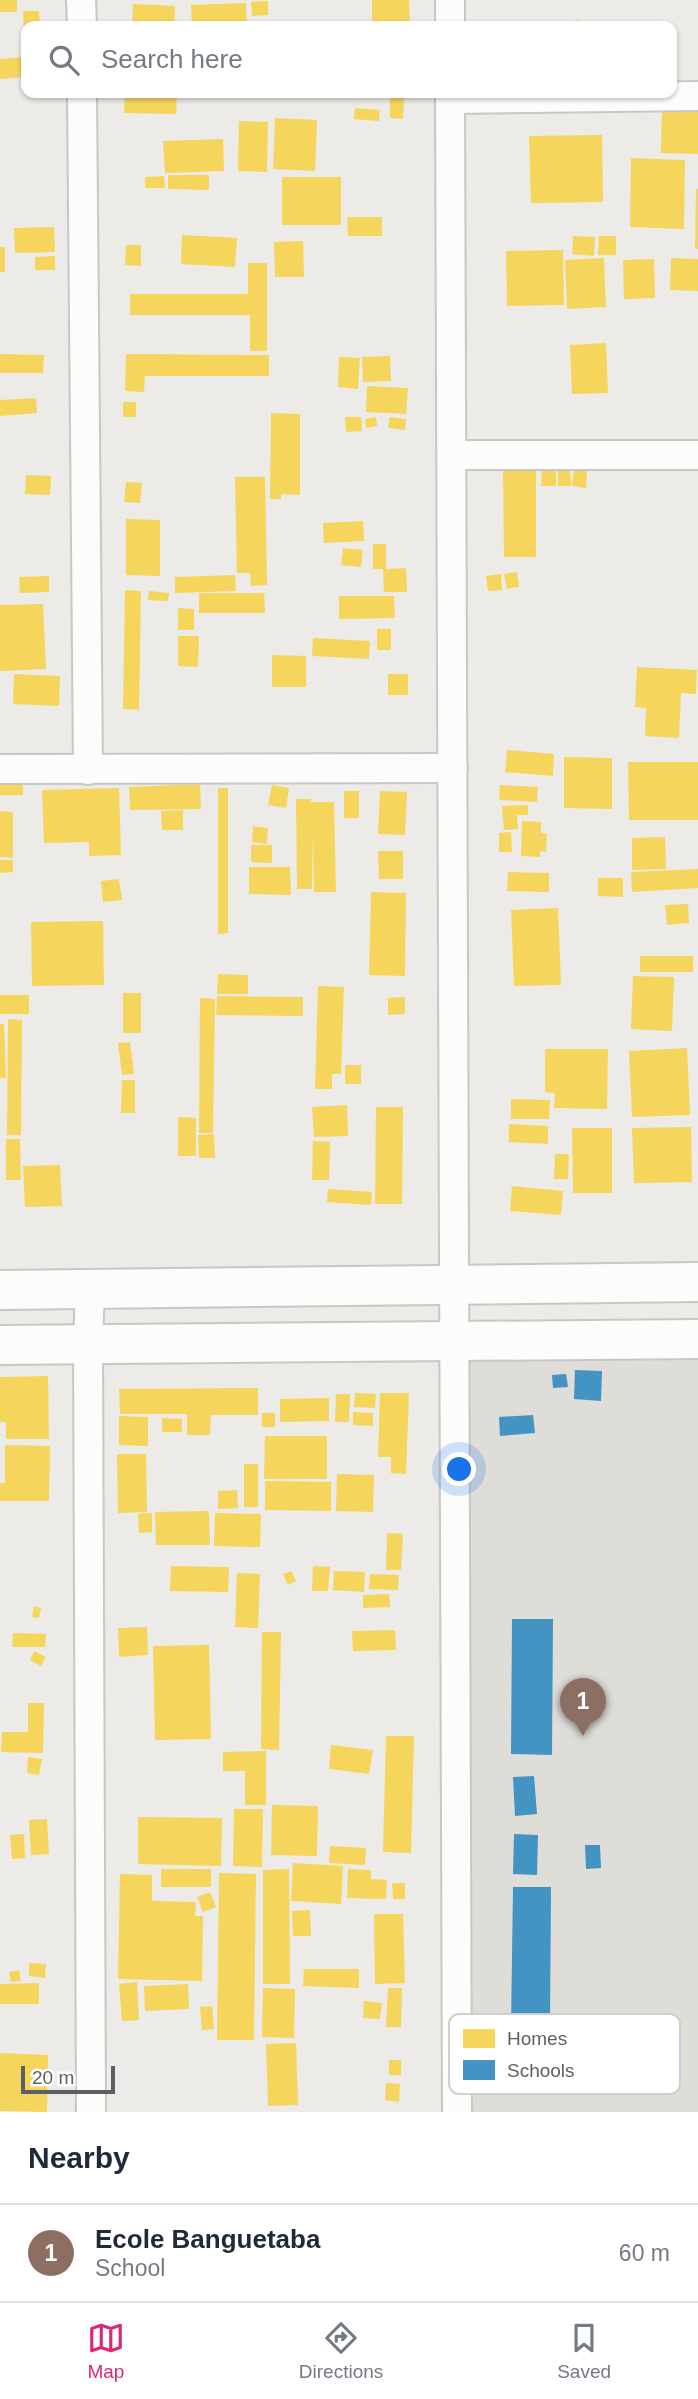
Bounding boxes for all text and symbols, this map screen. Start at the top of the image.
search box [21,21,677,98]
icon: search [45,41,83,79]
text: Search here [101,44,243,74]
your location [442,1452,476,1486]
pin: 1 [560,1678,606,1736]
legend [449,2014,680,2094]
text: Homes [507,2028,567,2049]
text: Schools [507,2060,575,2081]
scale bar [21,2063,116,2095]
text: 20 m [32,2067,74,2088]
text: Nearby [28,2141,130,2174]
text: Ecole Banguetaba [95,2224,320,2254]
text: 1 [45,2240,57,2266]
text: 60 m [619,2240,670,2266]
text: School [95,2255,165,2281]
tab: Map [87,2319,125,2383]
tab: Directions [299,2319,383,2383]
tab: Saved [557,2319,611,2383]

